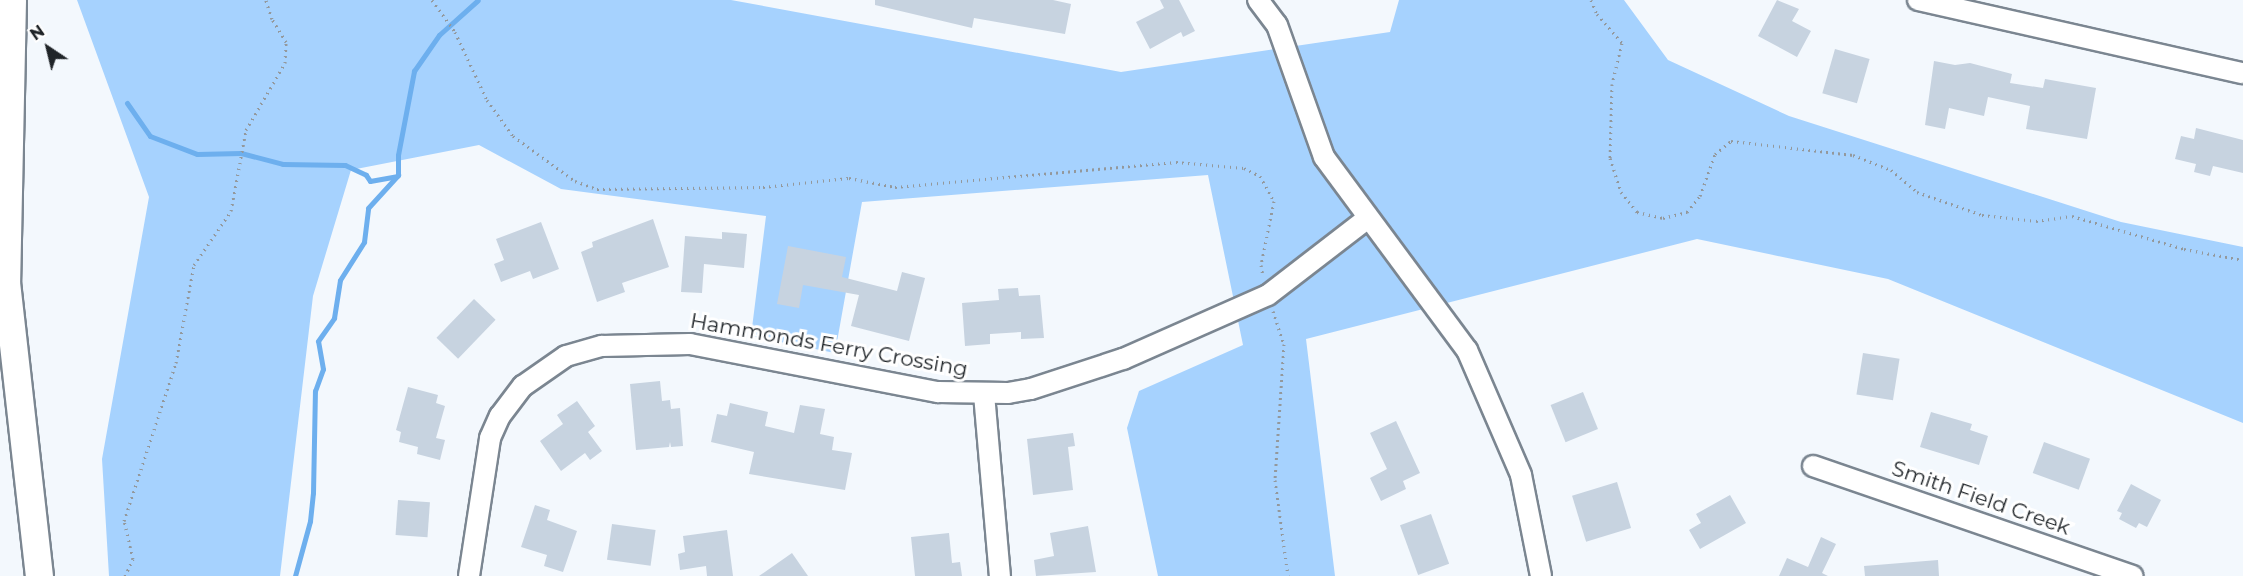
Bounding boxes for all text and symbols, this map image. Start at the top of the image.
north arrow [18,18,78,78]
text: N [27,21,48,44]
street label: Hammonds Ferry Crossing [688,308,970,382]
street label: Smith Field Creek [1889,456,2073,540]

